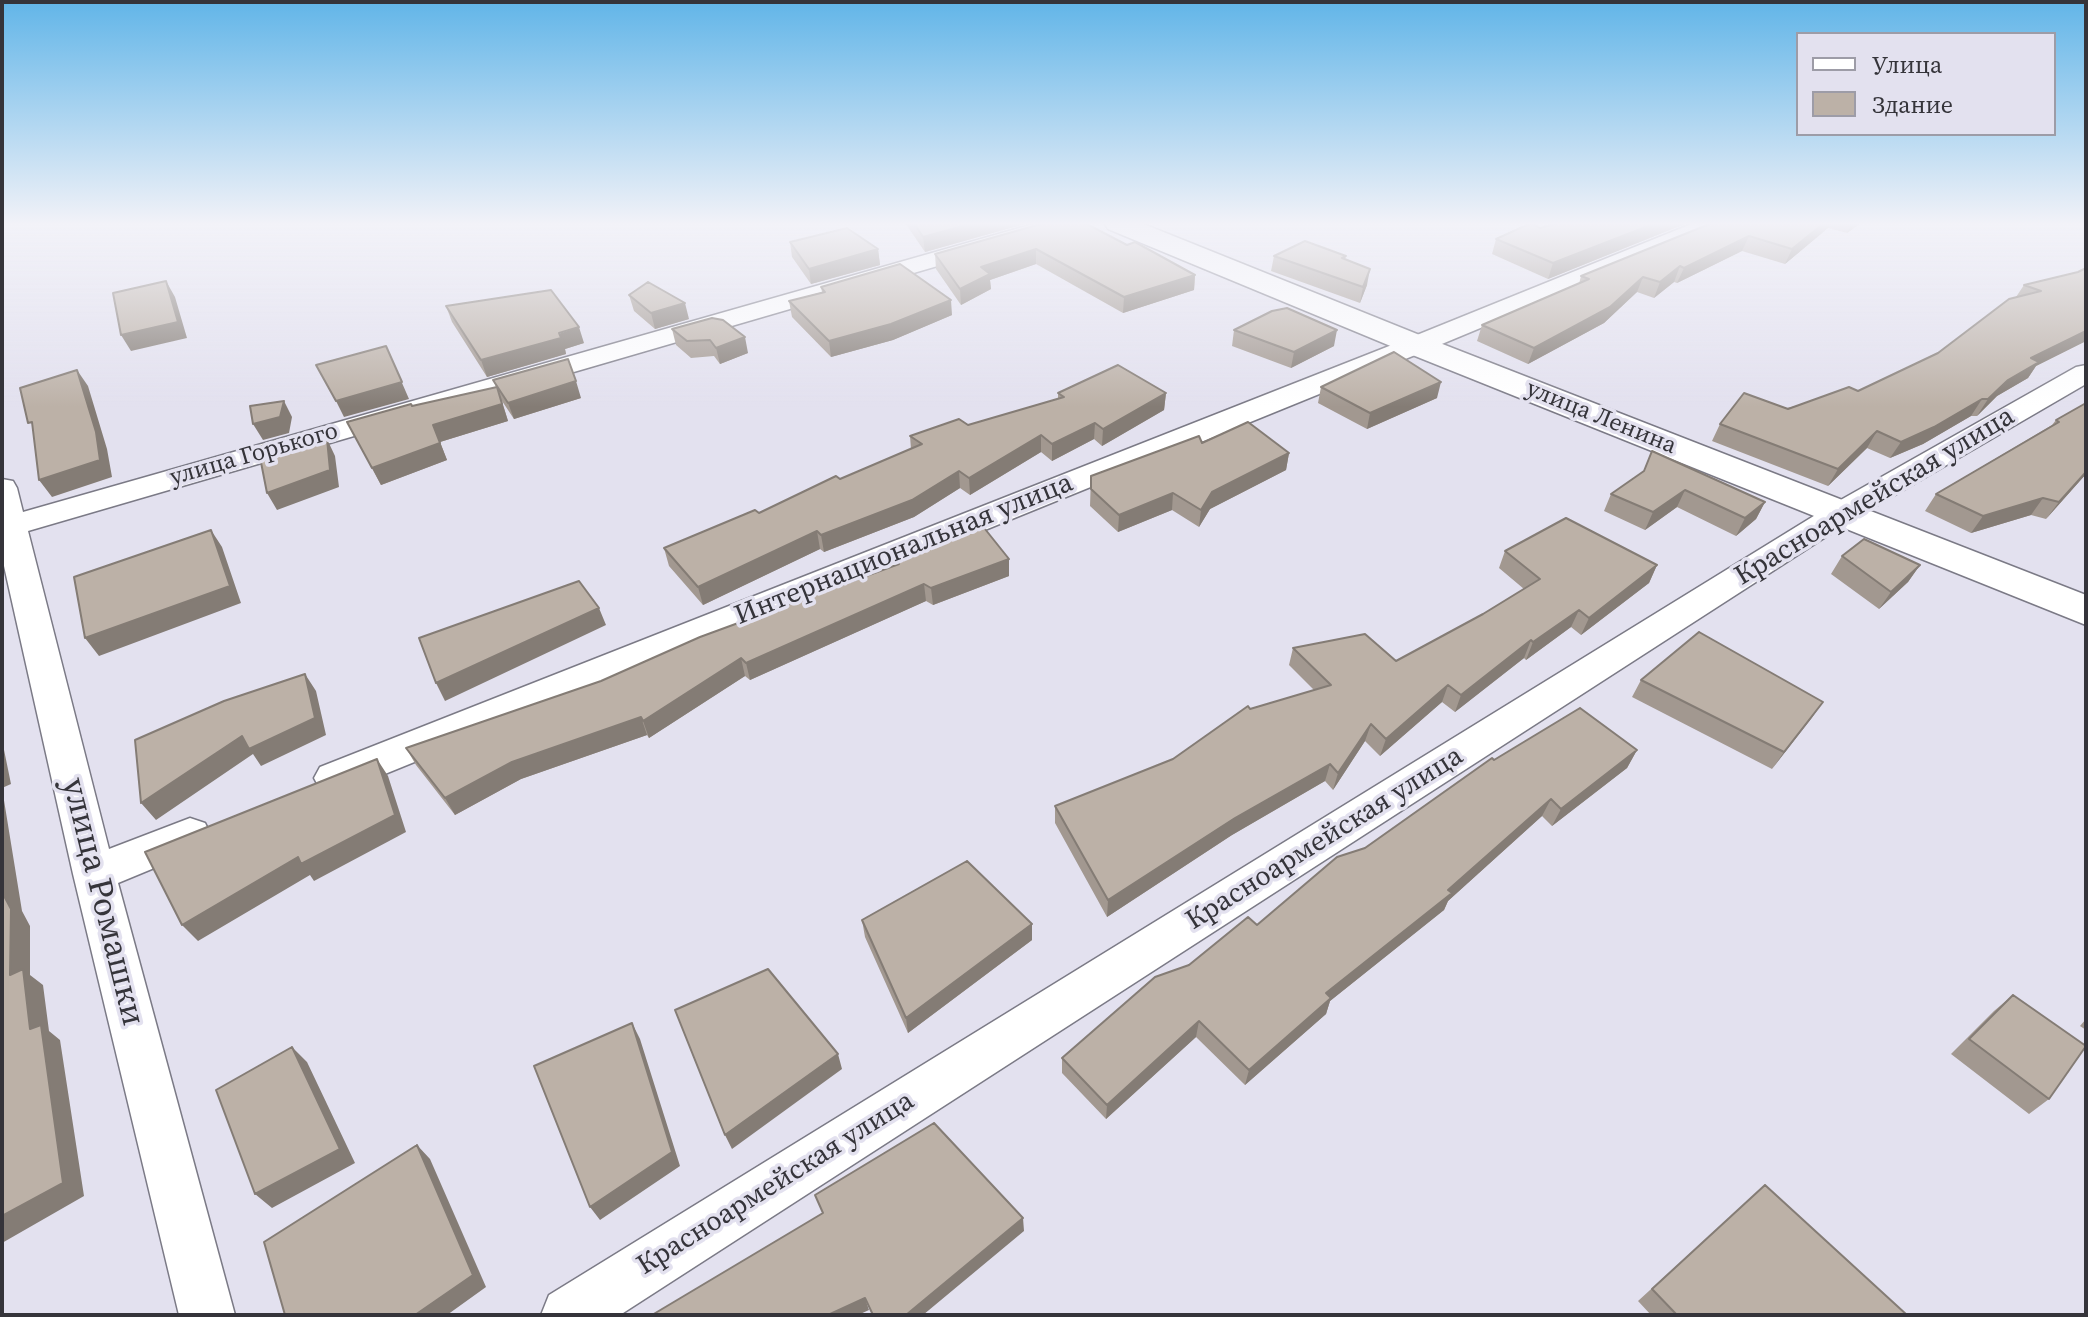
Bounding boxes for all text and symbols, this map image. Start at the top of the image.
legend [1796,32,2056,136]
text: Улица [1872,48,1942,81]
text: Здание [1872,88,1953,121]
street label: улица Ленина [1522,375,1680,461]
street label: Красноармейская улица [1729,400,2021,594]
street label: улица Горького [166,417,342,493]
street label: Интернациональная улица [730,467,1078,633]
street label: Красноармейская улица [1180,740,1470,938]
street label: улица Ромашки [52,774,152,1030]
street label: Красноармейская улица [631,1085,921,1283]

